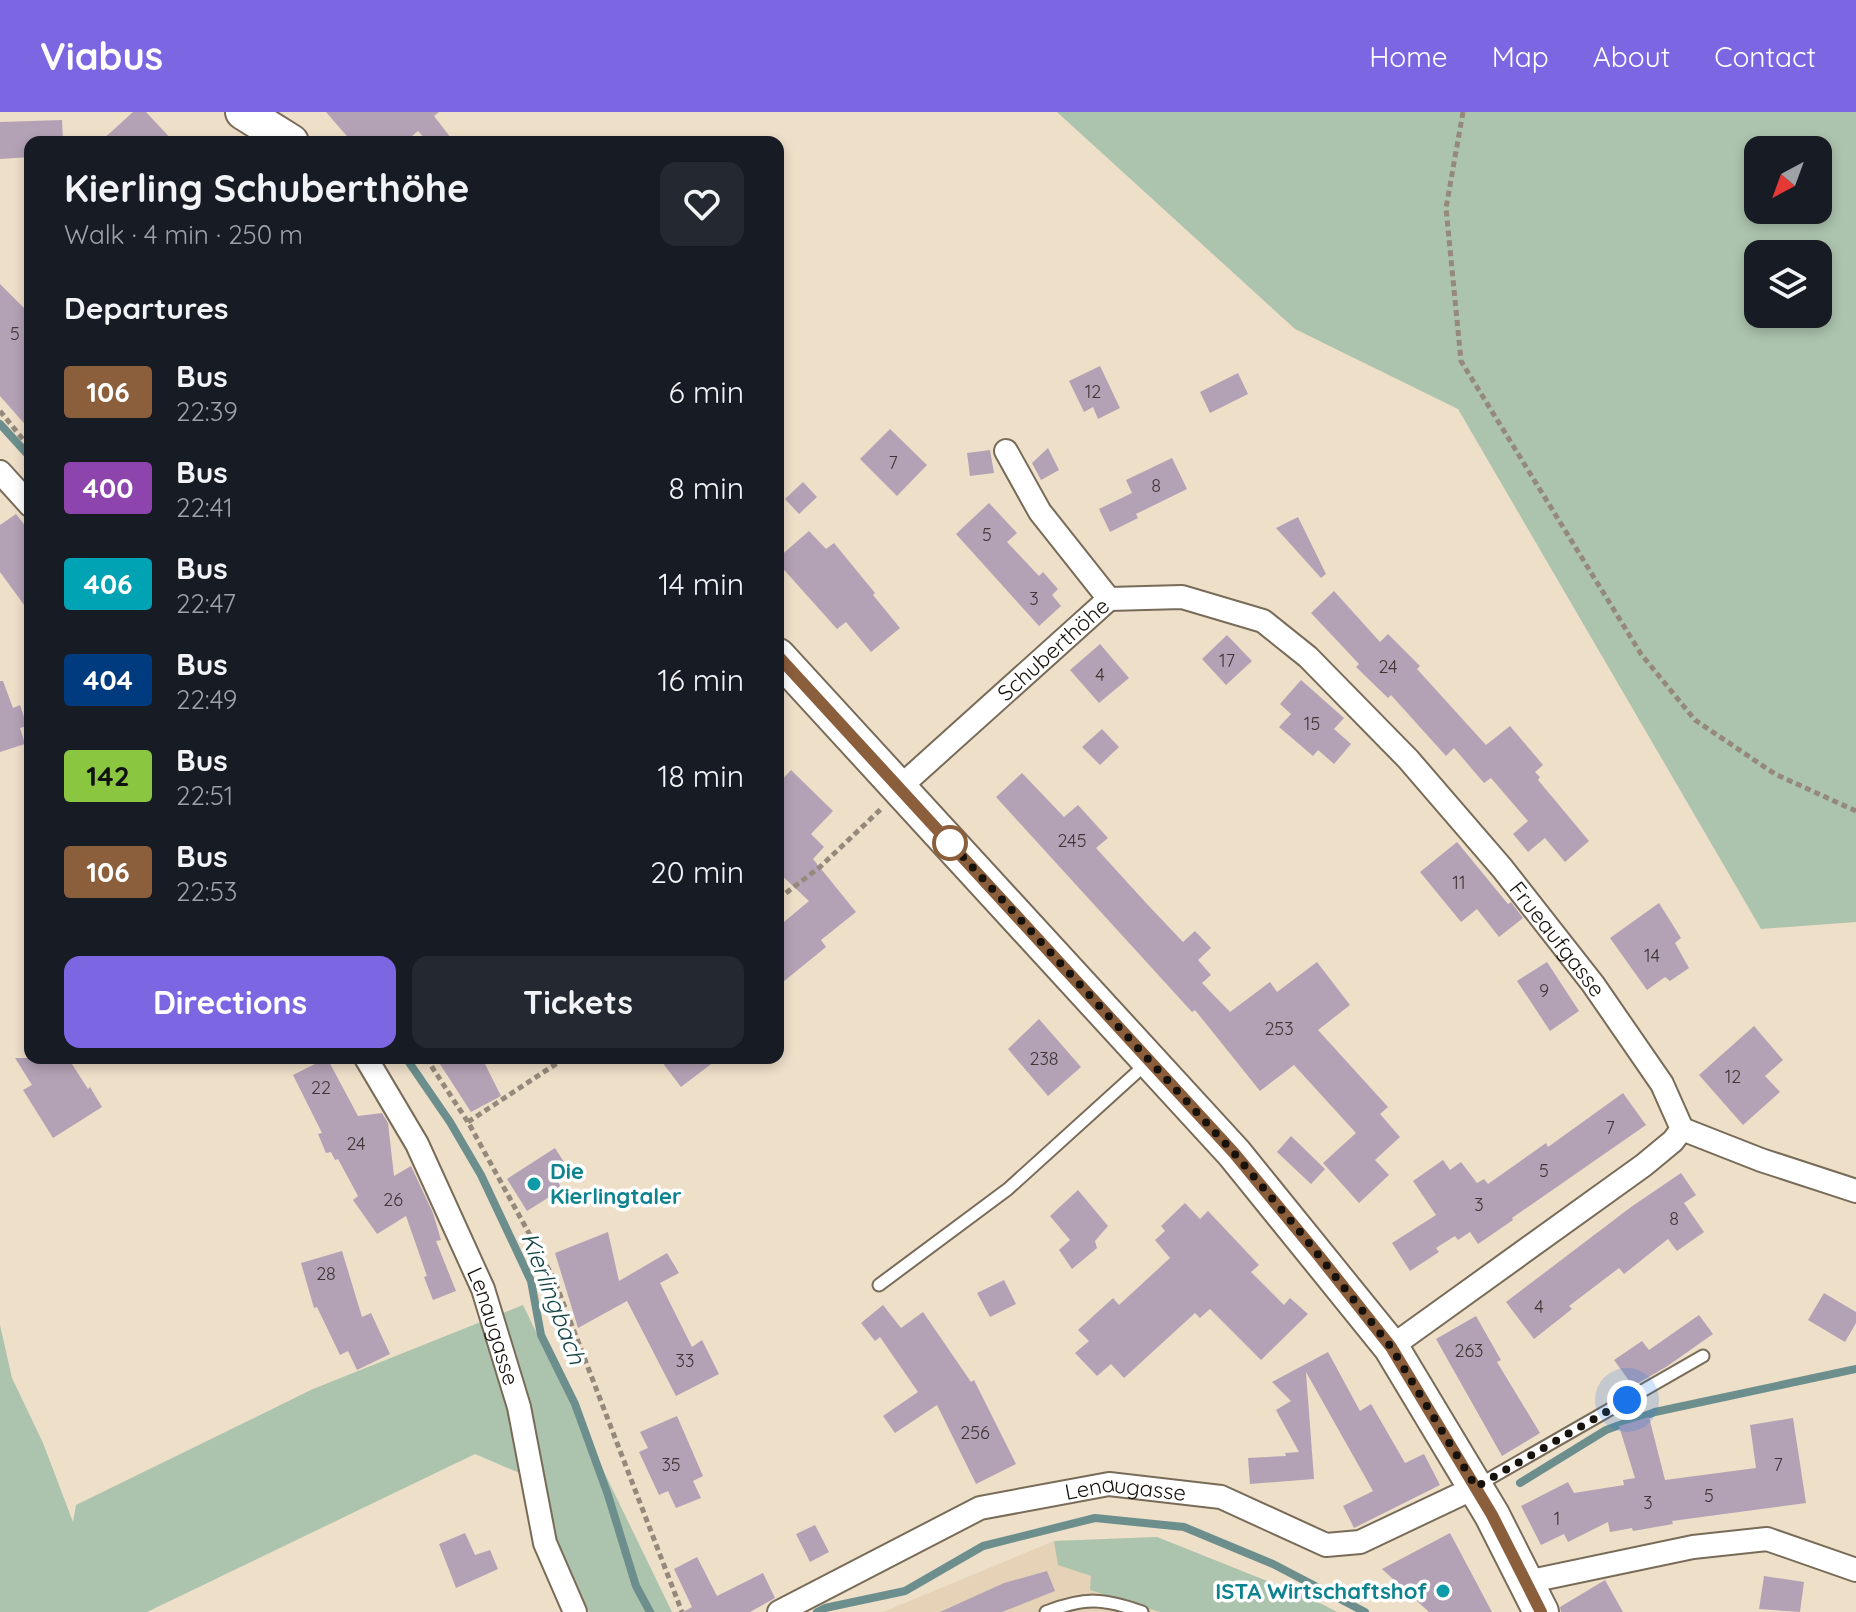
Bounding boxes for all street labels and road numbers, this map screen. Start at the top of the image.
street label: Schuberthöhe [991,592,1115,707]
street label: Frueaufgasse [1504,875,1612,1002]
street label: Lenaugasse [461,1263,526,1389]
street label: Lenaugasse [1062,1469,1188,1507]

